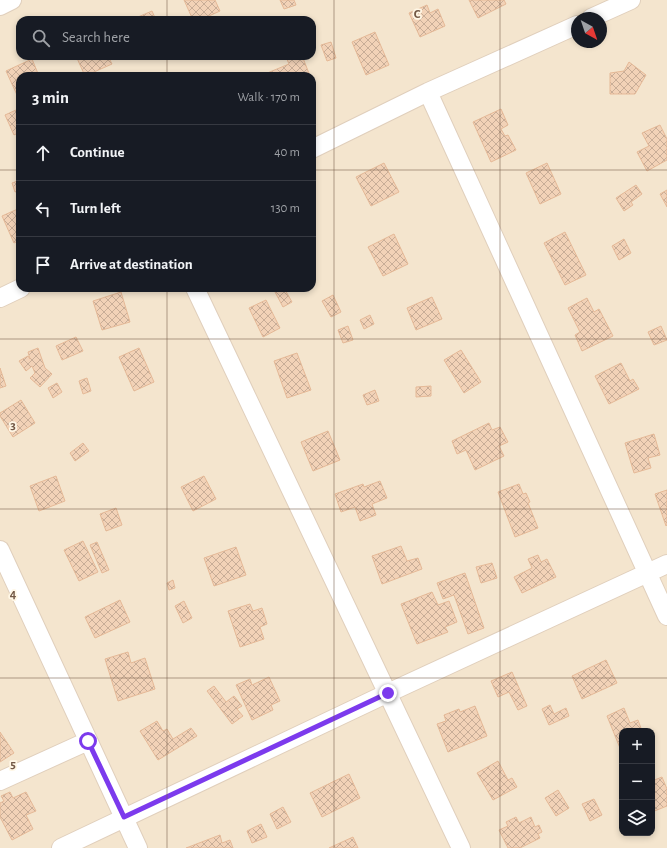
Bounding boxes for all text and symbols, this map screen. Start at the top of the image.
text: C [414,8,421,21]
north arrow [571,12,607,48]
search box [16,16,316,60]
icon: search [30,27,52,49]
text: Search here [62,30,130,45]
text: 3 min [32,89,69,106]
text: Walk · 170 m [237,91,300,104]
icon: ahead [32,142,54,164]
text: Continue [70,145,125,160]
text: 40 m [274,146,300,159]
icon: left [32,198,54,220]
text: Turn left [70,201,121,216]
text: 130 m [271,202,300,215]
icon: arrive [32,254,54,276]
text: Arrive at destination [70,257,193,272]
text: 3 [10,419,16,432]
text: 4 [10,588,17,601]
route end [379,684,397,702]
map controls [619,728,655,836]
button: + [619,728,655,764]
route start [79,732,97,750]
text: 5 [10,758,16,771]
button: − [619,764,655,800]
button: layers [619,800,655,836]

